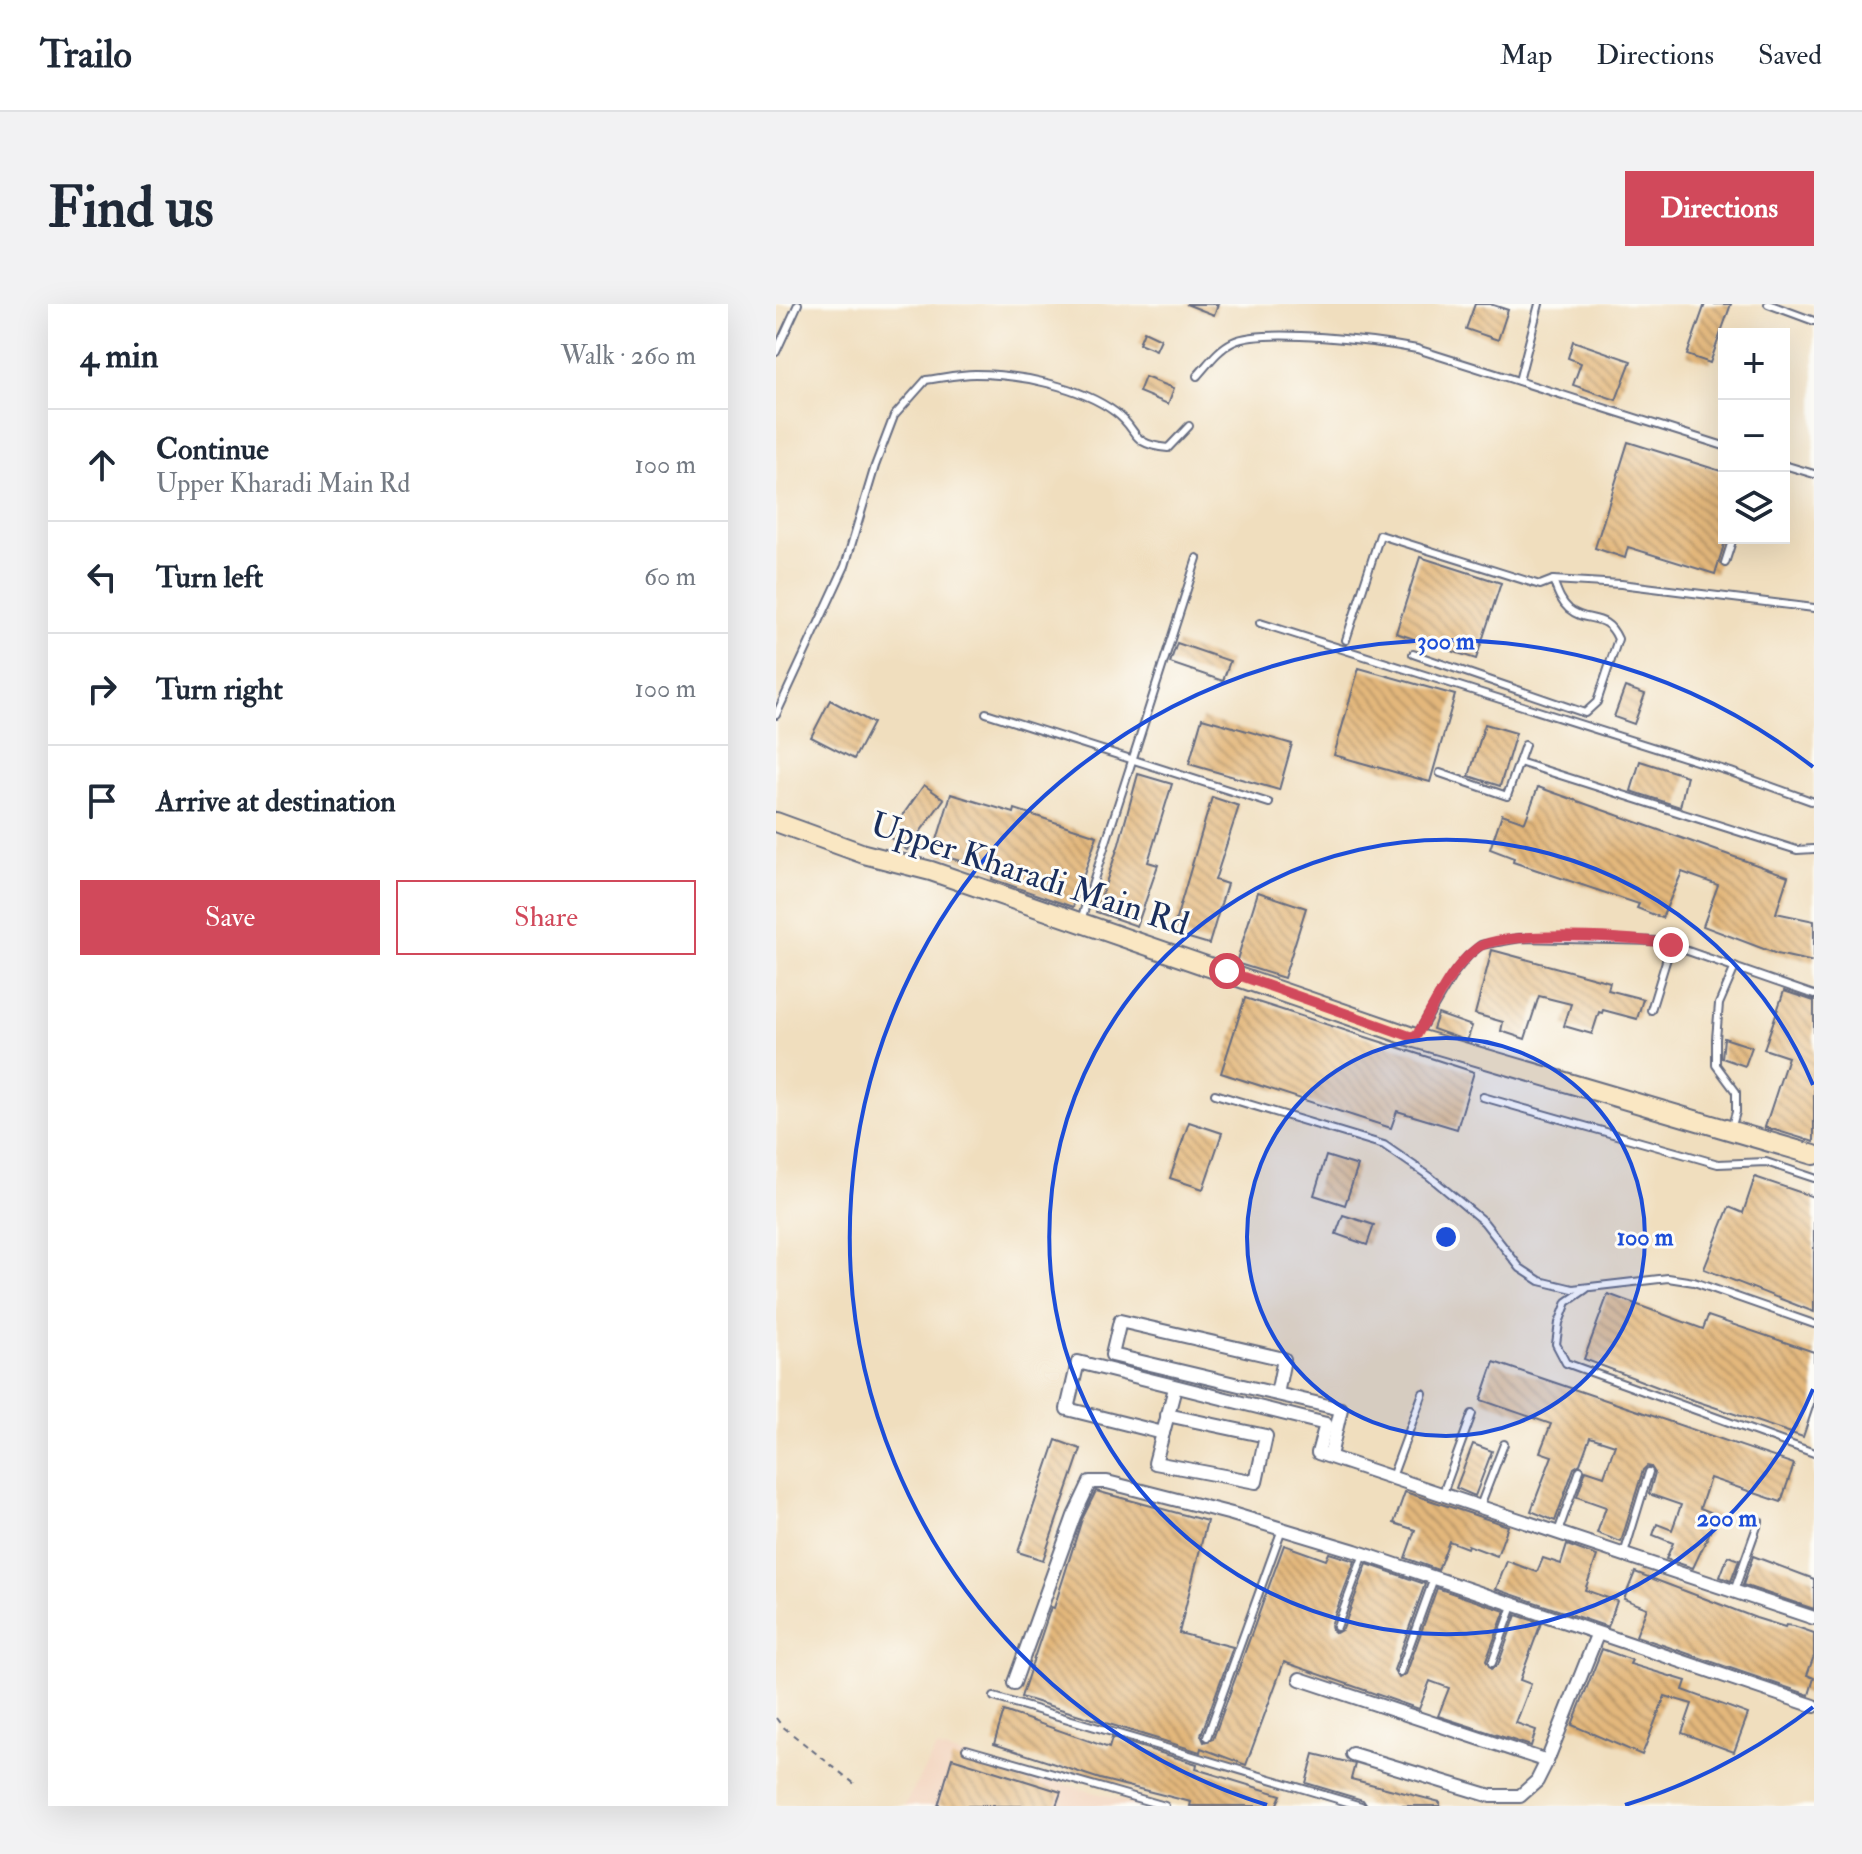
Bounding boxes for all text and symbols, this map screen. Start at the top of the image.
text: Trailo [40,31,132,79]
text: Map [1500,38,1553,73]
text: Directions [1597,38,1714,73]
text: Saved [1758,38,1822,73]
button: Directions [1625,171,1814,246]
text: Find us [48,173,214,244]
map controls [1718,328,1790,544]
button: + [1718,328,1790,400]
text: 4 min [80,335,158,378]
text: Walk · 260 m [561,340,696,372]
button: − [1718,400,1790,472]
text: Continue [156,431,269,468]
icon: ahead [80,443,124,487]
text: 100 m [635,449,696,481]
text: Upper Kharadi Main Rd [156,468,410,500]
button: layers [1718,472,1790,544]
icon: left [80,555,124,599]
text: Turn left [156,559,263,596]
text: 60 m [644,561,696,593]
text: 300 m [1417,626,1475,657]
icon: right [80,667,124,711]
text: Turn right [156,671,283,708]
text: 100 m [635,673,696,705]
icon: arrive [80,779,124,823]
text: Arrive at destination [156,783,396,820]
street label: Upper Kharadi Main Rd [865,803,1195,946]
button: Save [80,880,380,955]
button: Share [396,880,696,955]
route end [1653,927,1689,963]
route start [1209,953,1245,989]
text: 100 m [1617,1222,1674,1253]
centre of rings [1432,1223,1460,1251]
text: 200 m [1697,1503,1758,1534]

